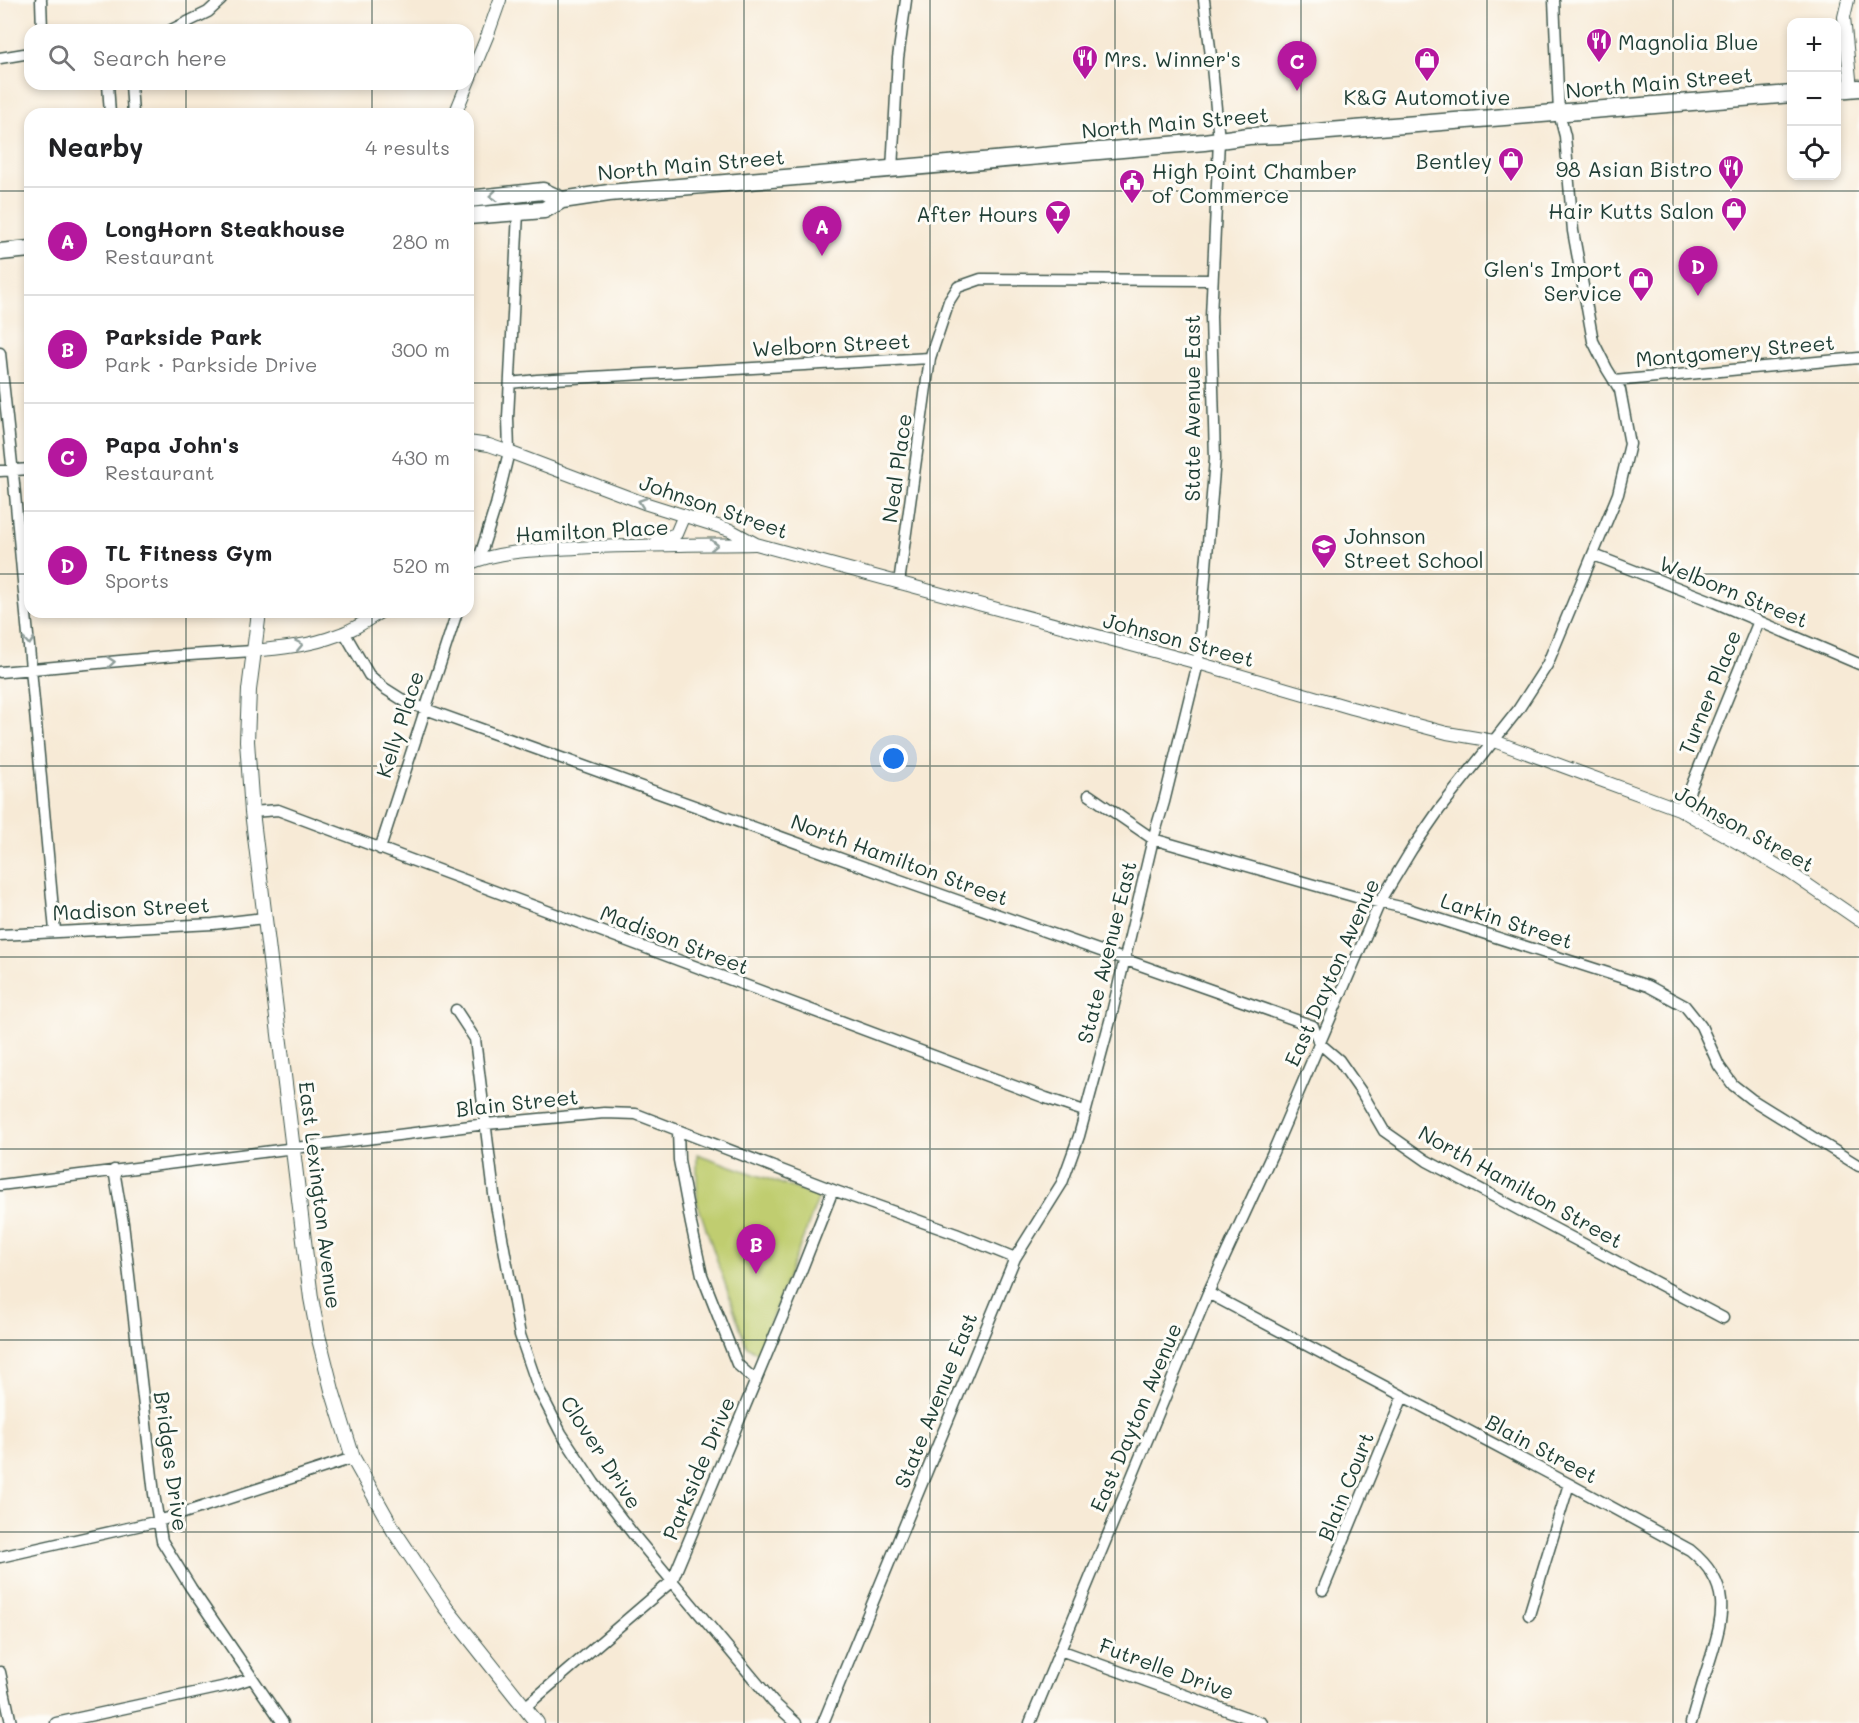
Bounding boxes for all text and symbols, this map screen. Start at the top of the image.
map controls [1787,18,1841,180]
button: + [1787,18,1841,72]
search box [24,24,474,90]
restaurant icon: Magnolia Blue [1584,26,1614,64]
place label: Magnolia Blue [1618,28,1758,55]
icon: search [45,41,78,74]
pin: C [1278,42,1316,91]
text: Search here [93,43,227,72]
restaurant icon: Mrs. Winner's [1070,43,1100,81]
place label: Mrs. Winner's [1104,45,1241,72]
shop icon: K&G Automotive [1412,45,1442,83]
street label: North Main Street [1564,60,1754,104]
button: − [1787,72,1841,126]
place label: K&G Automotive [1344,83,1510,110]
street label: North Main Street [1080,100,1270,144]
button: locate [1787,126,1841,180]
text: Nearby [48,130,143,164]
text: 4 results [365,134,450,160]
street label: North Main Street [596,142,786,186]
shop icon: Bentley [1496,145,1526,183]
place label: Bentley [1416,147,1492,174]
restaurant icon: 98 Asian Bistro [1716,153,1746,191]
place label: 98 Asian Bistro [1556,155,1712,182]
place label: High Point Chamber of Commerce [1152,157,1357,208]
public building icon: High Point Chamber of Commerce [1117,167,1147,205]
one-way arrow [488,190,497,202]
shop icon: Hair Kutts Salon [1719,195,1749,233]
place label: Hair Kutts Salon [1548,197,1714,224]
bar icon: After Hours [1043,198,1073,236]
place label: After Hours [916,200,1038,227]
pin: A [802,206,842,256]
text: LongHorn Steakhouse [105,214,345,243]
text: A [61,228,74,254]
text: 280 m [392,228,450,254]
text: Restaurant [105,243,215,269]
pin: D [1678,246,1718,296]
place label: Glen's Import Service [1484,255,1622,306]
shop icon: Glen's Import Service [1626,265,1656,303]
street label: State Avenue East [1178,314,1205,502]
text: Parkside Park [105,322,262,351]
street label: Welborn Street [751,326,911,362]
street label: Montgomery Street [1634,328,1836,372]
text: B [61,336,74,362]
text: 300 m [391,336,450,362]
text: Park · Parkside Drive [105,351,317,377]
street label: Neal Place [875,412,917,524]
text: Papa John's [105,430,239,459]
text: C [60,444,75,470]
text: 430 m [392,444,450,470]
text: Restaurant [105,459,215,485]
street label: Johnson Street [636,468,792,544]
one-way arrow [637,496,648,509]
street label: Hamilton Place [515,513,669,547]
place label: Johnson Street School [1344,522,1484,573]
school or university icon: Johnson Street School [1309,532,1339,570]
text: TL Fitness Gym [105,538,272,567]
one-way arrow [709,538,718,551]
street label: Welborn Street [1656,549,1812,633]
text: D [60,552,75,578]
text: 520 m [393,552,450,578]
text: Sports [105,567,169,593]
street label: Johnson Street [1100,606,1258,672]
street label: Turner Place [1672,626,1746,758]
one-way arrow [22,637,35,646]
one-way arrow [294,639,304,652]
one-way arrow [106,656,115,669]
street label: Kelly Place [369,667,429,781]
your location [879,744,908,773]
street label: Johnson Street [1671,779,1819,877]
street label: North Hamilton Street [787,807,1013,911]
street label: State Avenue East [1070,858,1142,1046]
street label: East Dayton Avenue [1277,874,1385,1070]
street label: Larkin Street [1437,886,1577,954]
street label: Madison Street [52,890,210,926]
street label: Madison Street [597,898,753,980]
street label: East Lexington Avenue [294,1080,348,1310]
street label: Blain Street [454,1082,580,1122]
street label: North Hamilton Street [1414,1119,1628,1253]
pin: B [736,1224,776,1274]
street label: State Avenue East [887,1308,983,1492]
street label: East Dayton Avenue [1083,1319,1187,1515]
street label: Bridges Drive [149,1389,195,1533]
street label: Clover Drive [555,1390,649,1514]
street label: Parkside Drive [656,1392,740,1544]
street label: Blain Street [1481,1407,1603,1489]
street label: Blain Court [1311,1428,1379,1544]
street label: Futrelle Drive [1096,1631,1238,1705]

